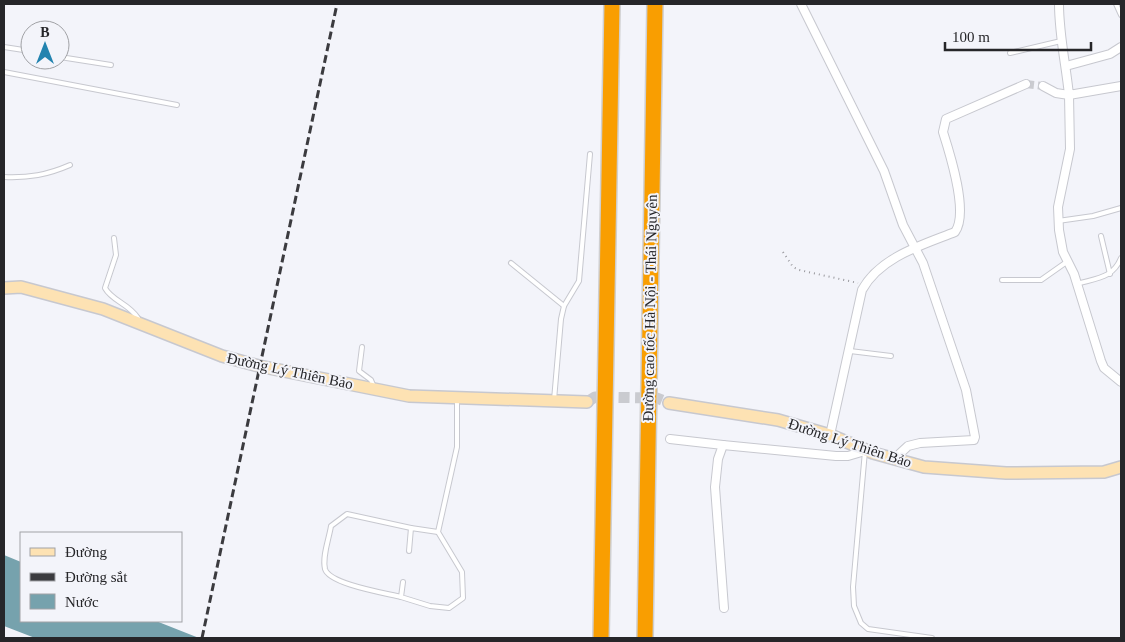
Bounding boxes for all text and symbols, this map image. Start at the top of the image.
north arrow [20,20,70,70]
scale bar [945,20,1091,52]
text: B [40,25,50,40]
text: 100 m [952,29,990,45]
street label: Đường cao tốc Hà Nội - Thái Nguyên [640,194,660,422]
street label: Đường Lý Thiên Bảo [225,350,355,392]
street label: Đường Lý Thiên Bảo [786,416,914,470]
legend [20,532,182,622]
text: Đường [65,544,107,560]
text: Đường sắt [65,569,128,585]
text: Nước [65,594,99,610]

